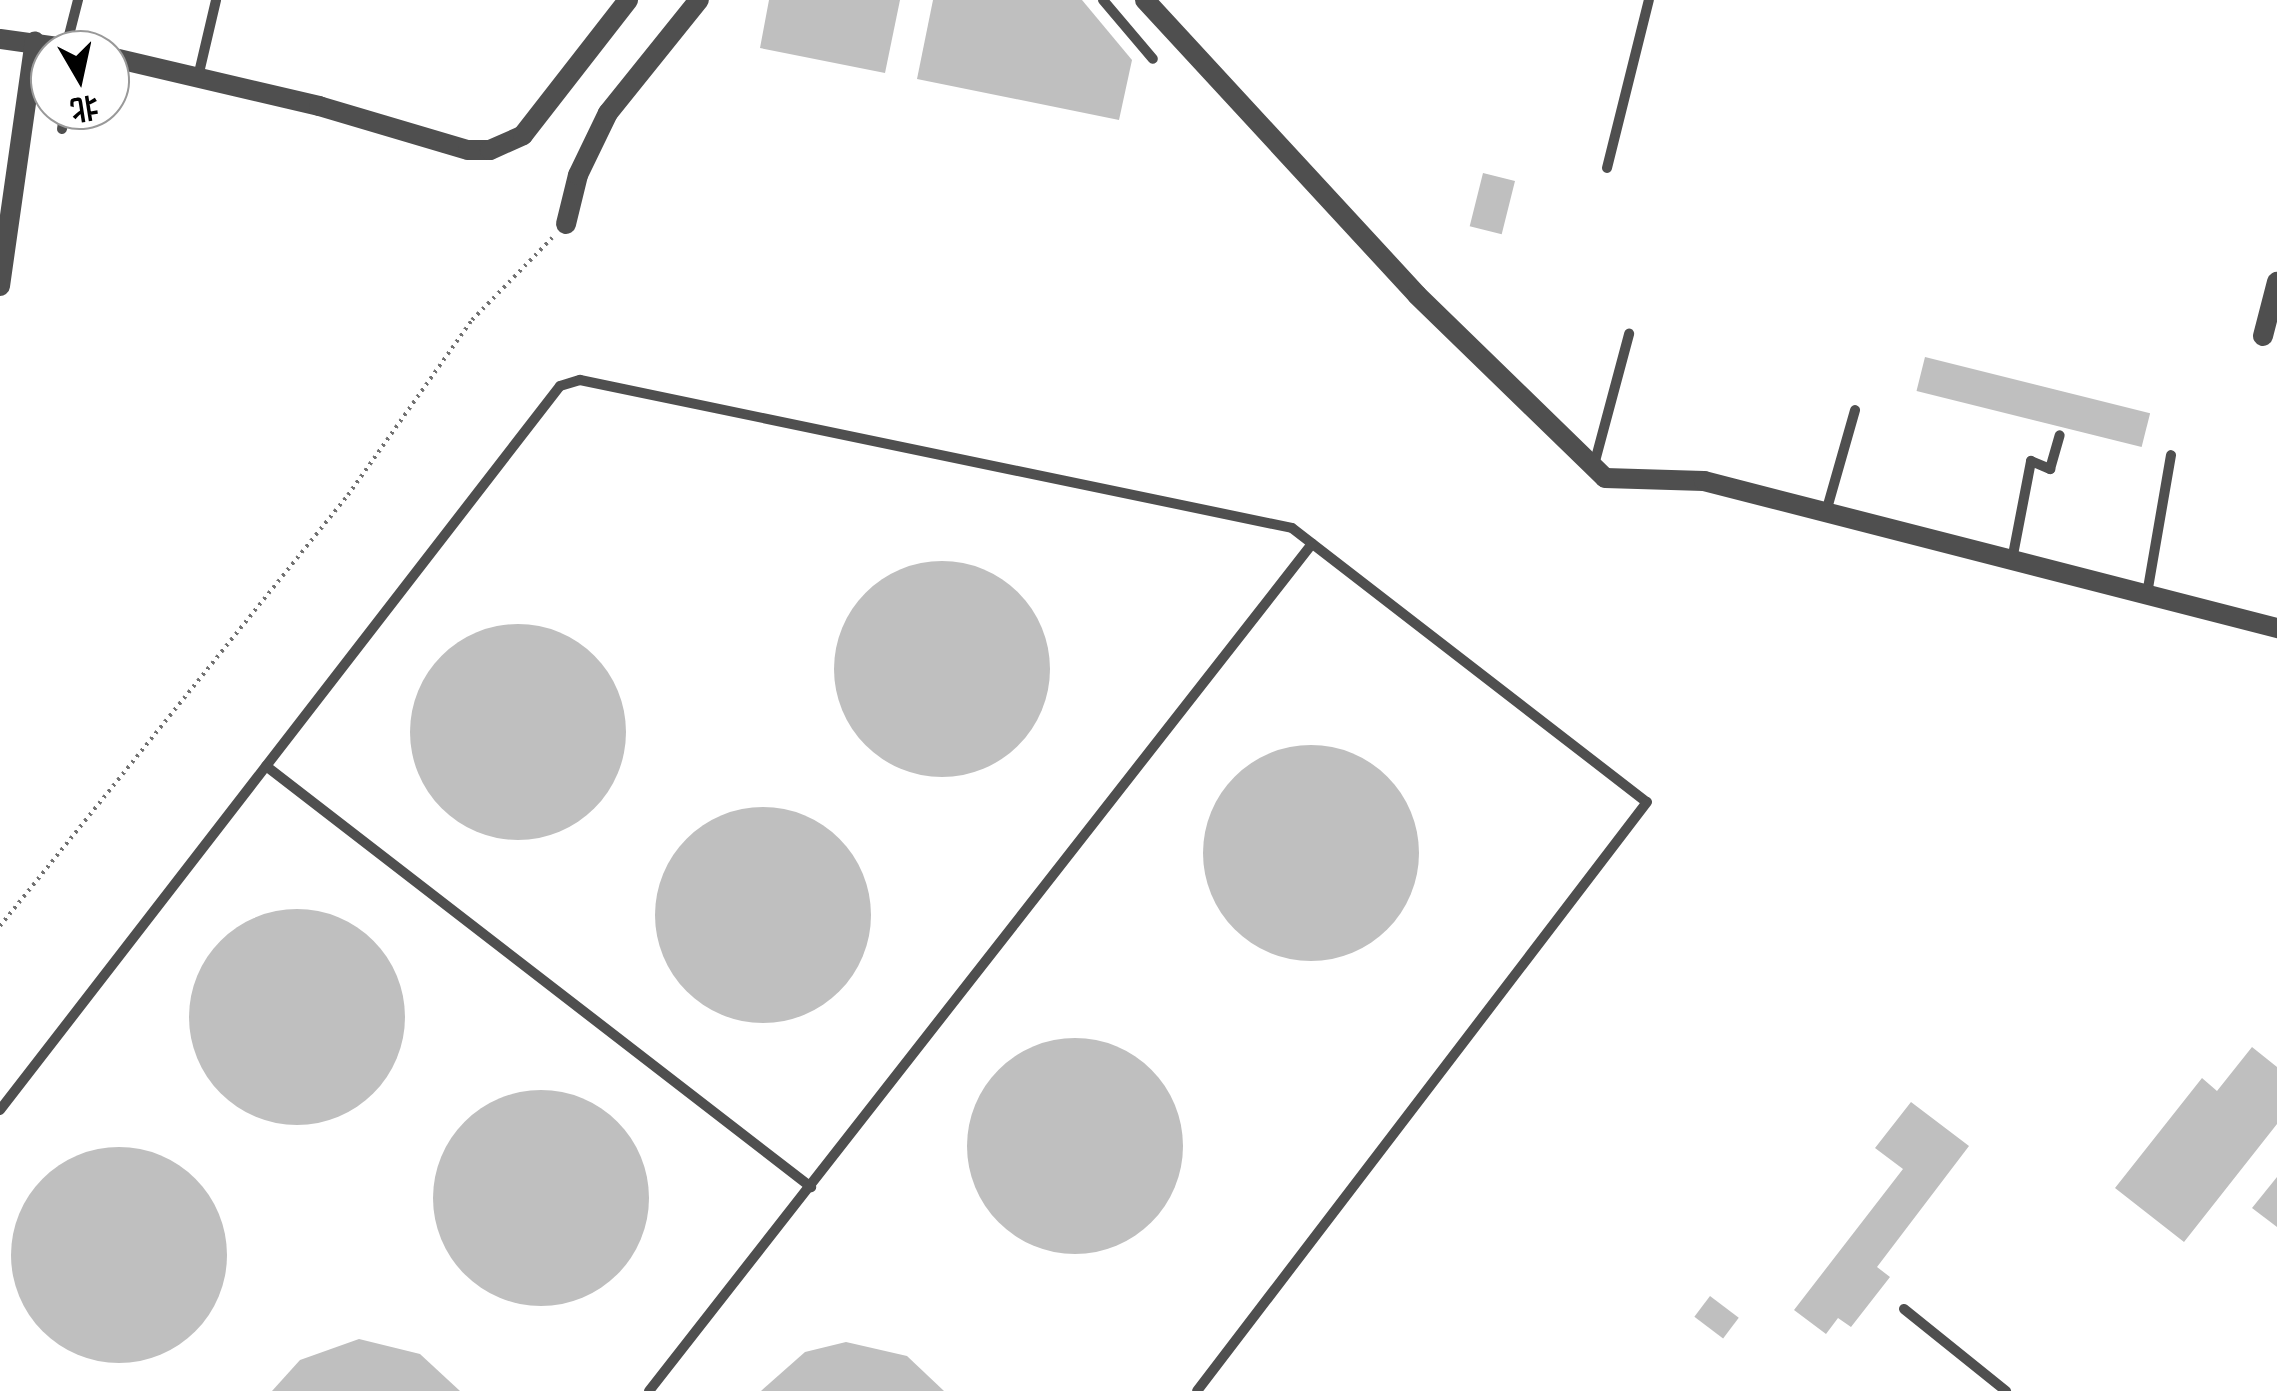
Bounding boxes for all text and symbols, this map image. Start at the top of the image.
north arrow [30,30,130,130]
text: 北 [68,91,101,126]

